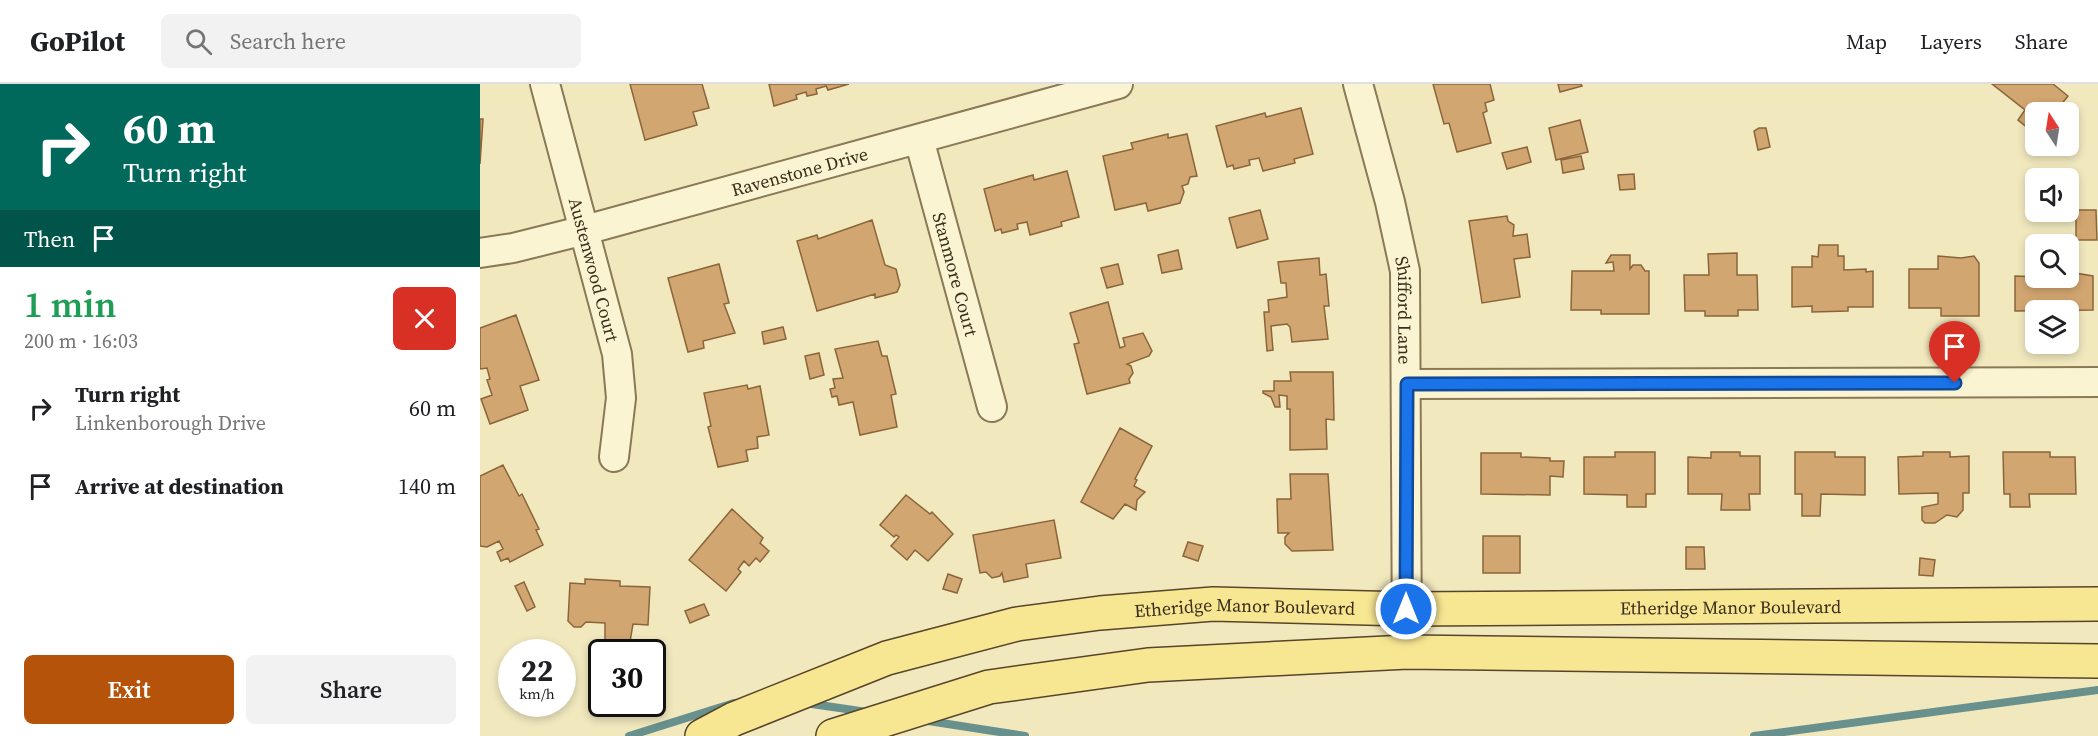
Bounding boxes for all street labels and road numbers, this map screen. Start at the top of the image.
street label: Ravenstone Drive [728,141,871,202]
street label: Austenwood Court [563,195,626,345]
street label: Stanmore Court [927,209,985,339]
street label: Shifford Lane [1390,254,1418,364]
street label: Etheridge Manor Boulevard [1133,591,1356,623]
street label: Etheridge Manor Boulevard [1620,593,1841,620]

